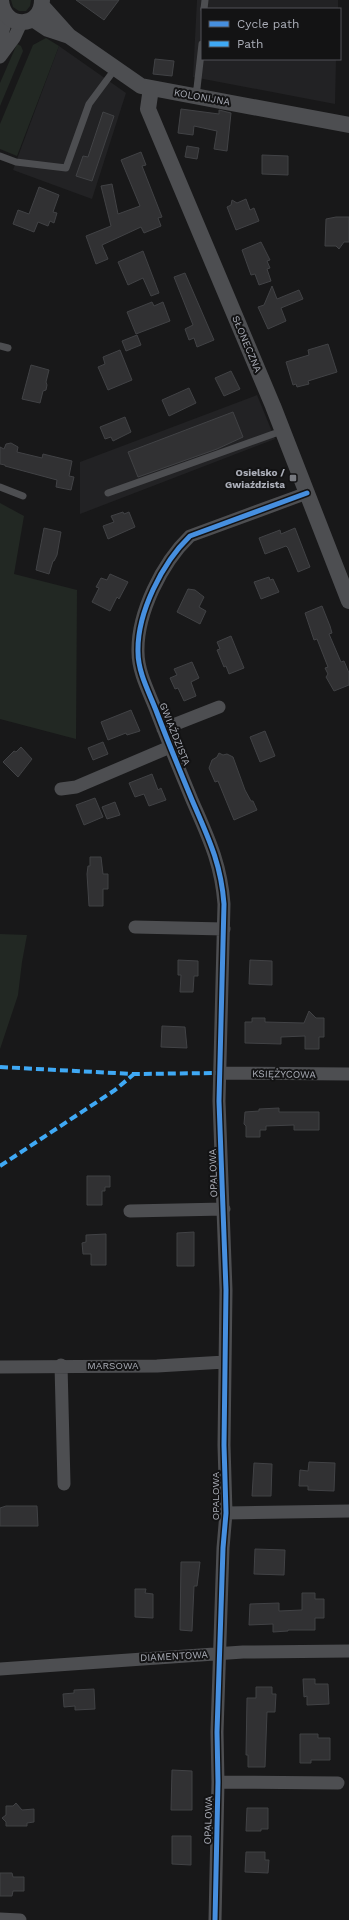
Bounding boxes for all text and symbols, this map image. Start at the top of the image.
legend [201,8,341,60]
text: Cycle path [237,17,299,31]
text: Path [237,37,263,51]
street label: KOLONIJNA [173,87,231,107]
street label: SŁONECZNA [230,314,264,374]
place label: Osielsko / Gwiaździsta [225,467,285,490]
marker: Osielsko / Gwiaździsta [288,473,298,483]
street label: GWIAŹDZISTA [157,701,193,767]
street label: KSIĘŻYCOWA [252,1068,316,1080]
street label: OPALOWA [207,1148,219,1198]
street label: MARSOWA [87,1360,139,1371]
street label: OPALOWA [210,1471,221,1520]
street label: DIAMENTOWA [140,1649,209,1663]
street label: OPALOWA [202,1795,214,1845]

